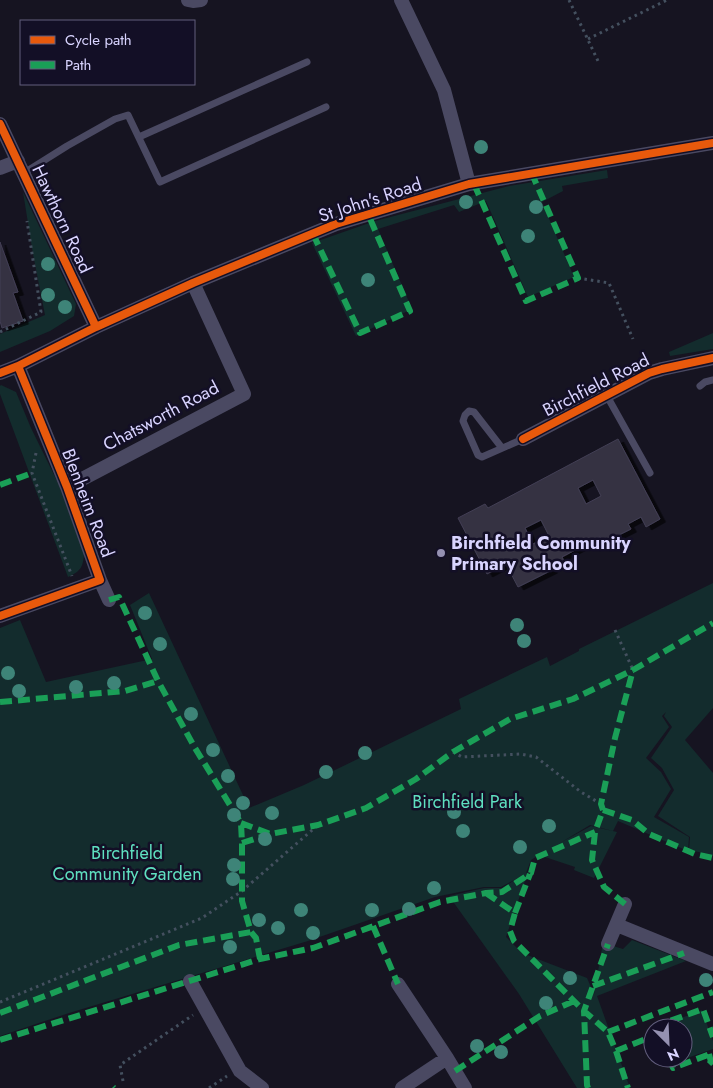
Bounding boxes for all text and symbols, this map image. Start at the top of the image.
legend [20,20,195,85]
text: Cycle path [65,29,132,51]
text: Path [65,54,91,76]
street label: Hawthorn Road [25,160,99,278]
street label: St John's Road [315,171,425,229]
street label: Birchfield Road [538,347,654,423]
street label: Chatsworth Road [98,375,224,457]
street label: Blenheim Road [55,445,121,561]
place label: Birchfield Community Primary School [451,530,631,577]
marker: Birchfield Community Primary School [435,547,447,559]
park label: Birchfield Park [412,789,522,815]
park label: Birchfield Community Garden [52,840,202,887]
north arrow [643,1018,693,1068]
text: N [664,1043,682,1066]

